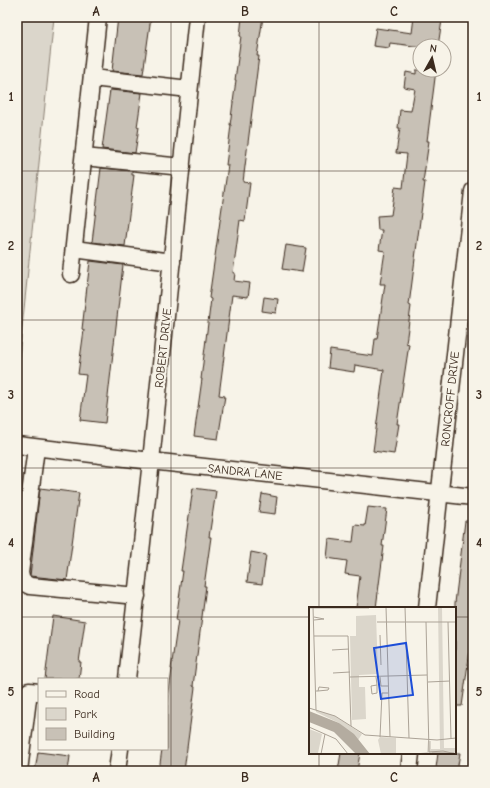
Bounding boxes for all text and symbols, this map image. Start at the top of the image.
text: A [92,4,100,19]
text: B [241,4,249,19]
text: C [390,4,398,19]
north arrow [412,38,452,78]
text: N [429,42,438,56]
text: 1 [8,89,14,104]
text: 1 [476,89,482,104]
text: 2 [8,238,14,253]
text: 2 [476,238,482,253]
street label: ROBERT DRIVE [152,307,174,389]
street label: RONCROFF DRIVE [438,351,462,447]
text: 3 [8,387,14,402]
text: 3 [476,387,482,402]
street label: SANDRA LANE [207,461,283,483]
text: 4 [8,535,14,550]
text: 4 [476,535,482,550]
inset map [309,607,456,754]
legend [38,678,168,750]
text: 5 [8,684,15,699]
text: 5 [476,684,483,699]
text: Road [74,687,100,701]
text: Park [74,707,97,721]
text: Building [74,727,115,741]
text: A [92,770,100,785]
text: B [241,770,249,785]
text: C [390,770,398,785]

